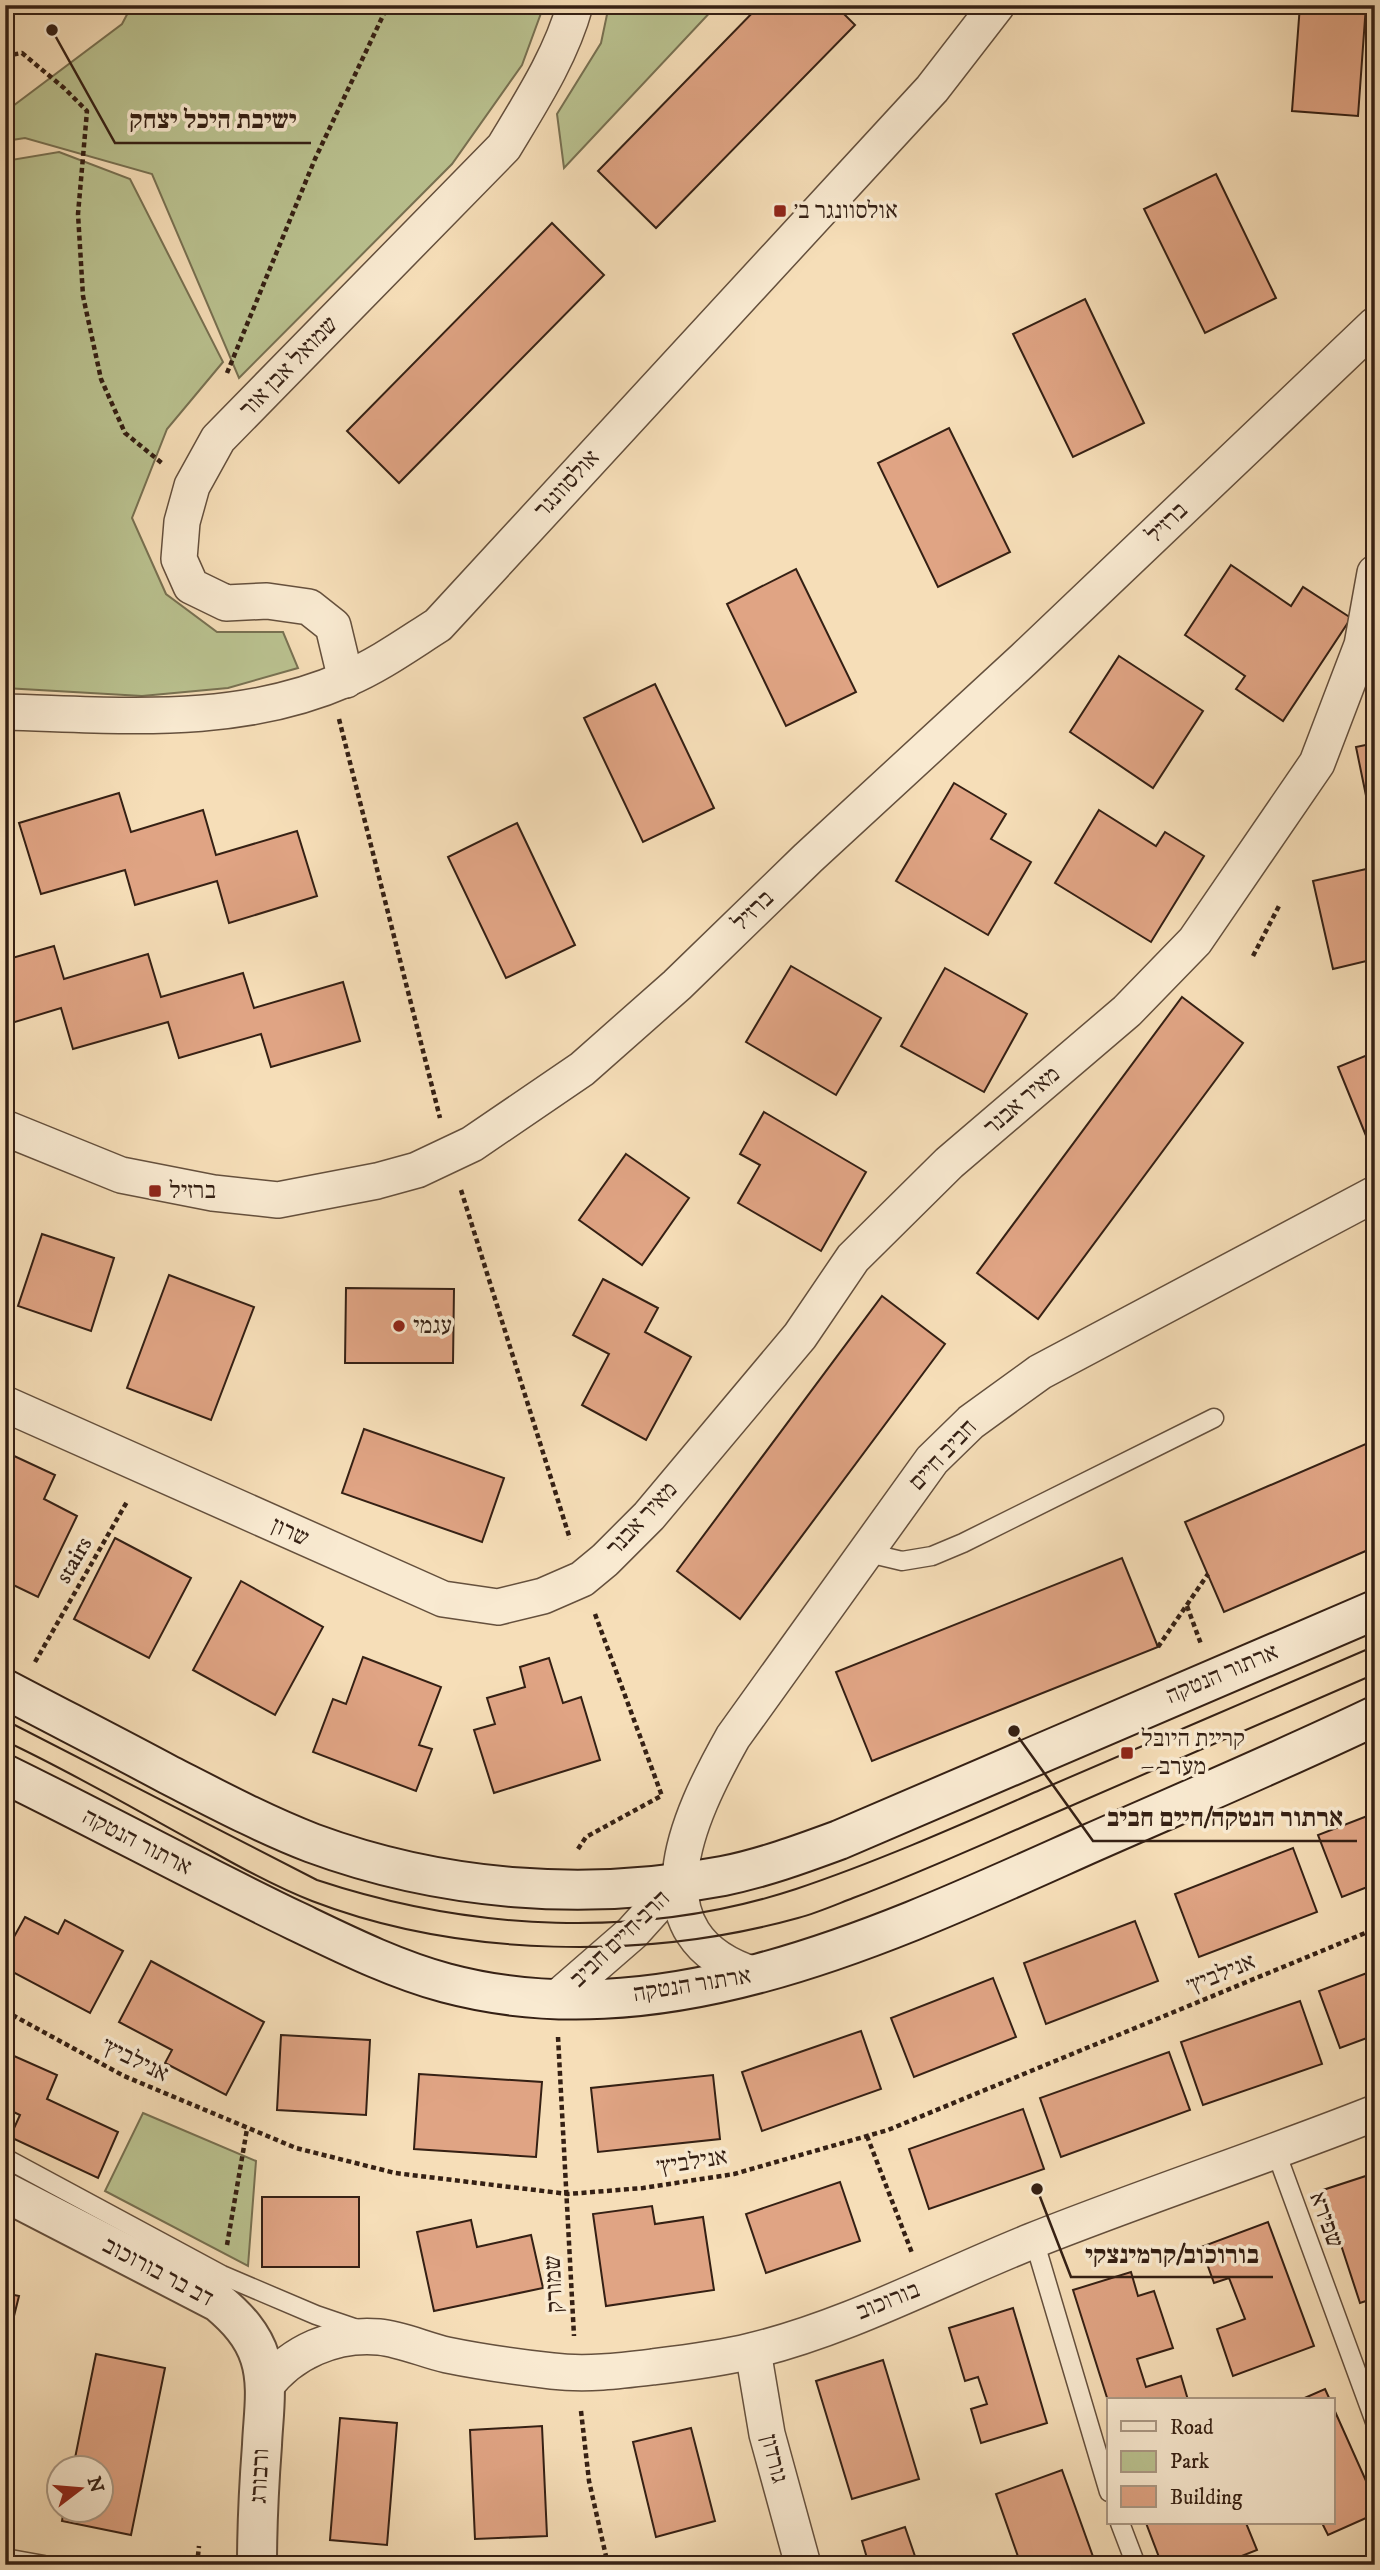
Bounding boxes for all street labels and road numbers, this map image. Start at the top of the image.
street label: שמואל אבן אור [233,310,345,424]
street label: אולסוונגר [528,443,606,525]
street label: ברזיל [1140,496,1194,550]
street label: ברזיל [726,884,780,938]
street label: מאיר אבנר [978,1060,1066,1142]
street label: חביב חיים [902,1413,984,1497]
street label: מאיר אבנר [600,1475,684,1563]
street label: שרון [266,1511,314,1553]
street label: stairs [49,1531,99,1589]
street label: ארתור הנטקה [1161,1637,1283,1711]
street label: ארתור הנטקה [77,1802,197,1882]
street label: הרב חיים חביב [564,1884,676,1994]
street label: אנילביץ׳ [1182,1947,1260,2001]
street label: ארתור הנטקה [631,1961,753,2009]
street label: אנילביץ׳ [96,2031,174,2089]
street label: אנילביץ׳ [654,2142,730,2182]
street label: שפירא [1302,2188,1350,2252]
street label: דב בר בורוכוב [97,2230,219,2314]
street label: שמורק [538,2254,570,2314]
street label: בורוכוב [852,2275,924,2327]
street label: גורדון [754,2432,794,2486]
street label: ורבורג [244,2448,276,2504]

